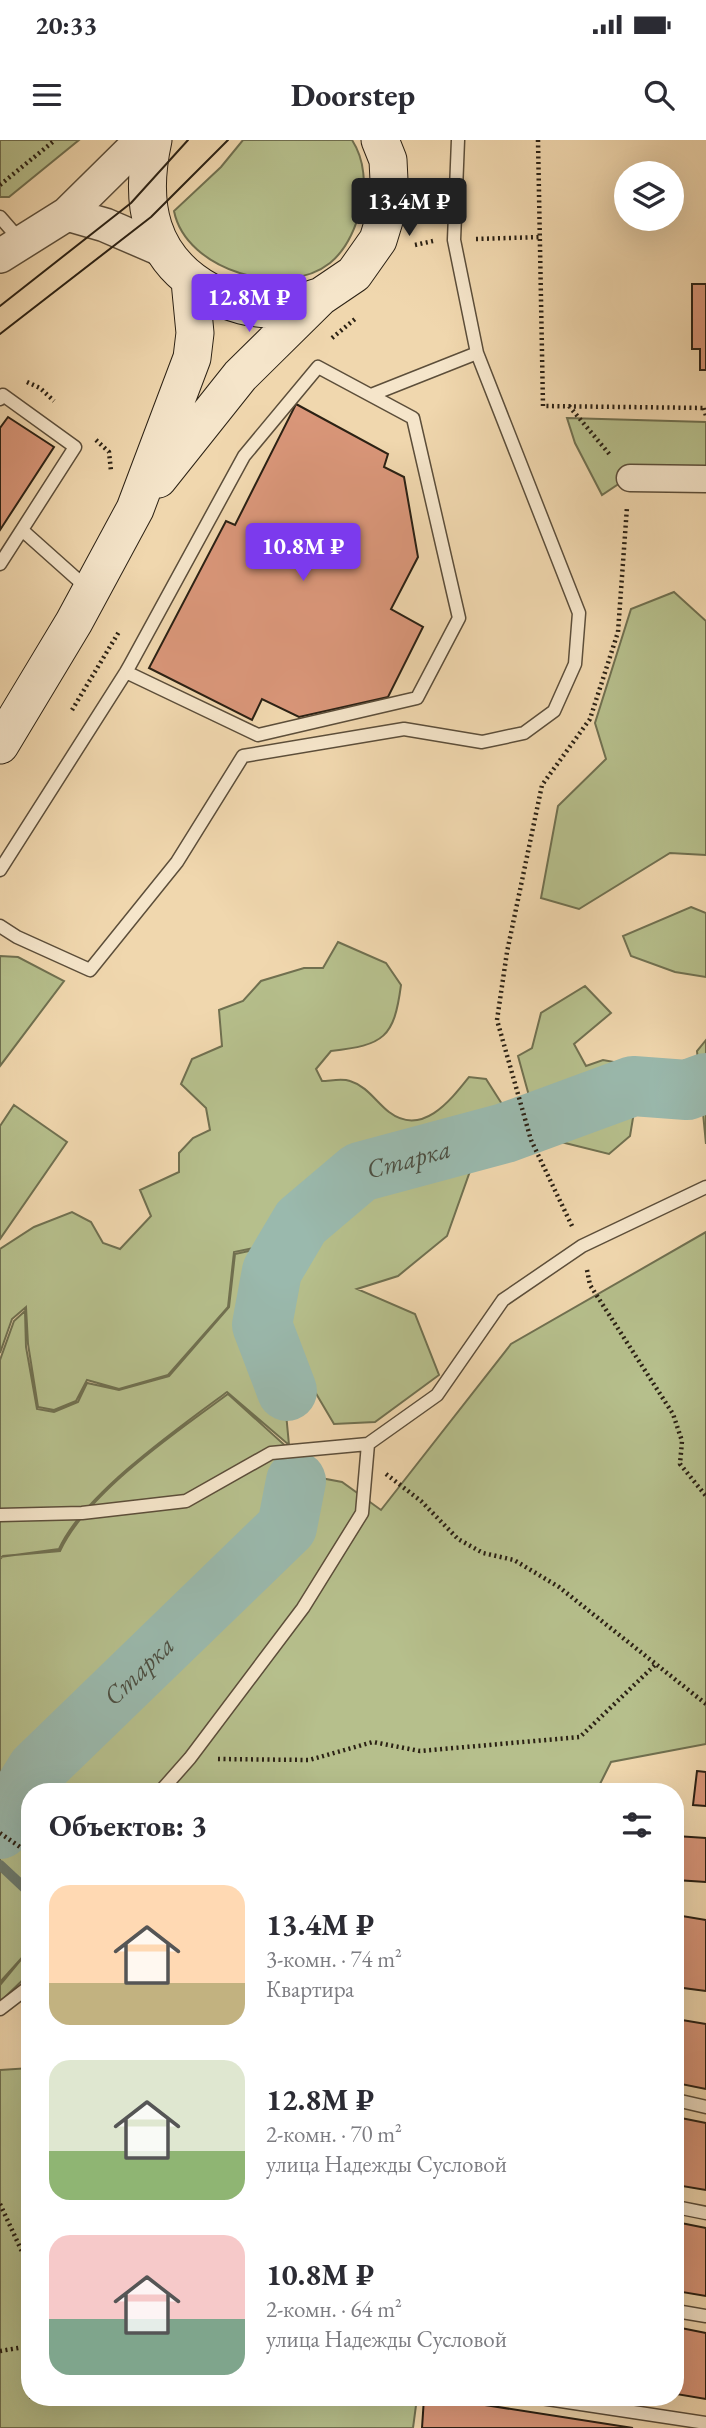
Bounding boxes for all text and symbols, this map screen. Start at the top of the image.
text: 20:33 [35,8,97,42]
text: Doorstep [291,74,415,116]
icon: menu [28,76,66,114]
icon: search [640,76,678,114]
map controls [614,161,684,231]
button: layers [614,161,684,231]
pin: 13.4M ₽ [344,178,474,238]
text: 13.4M ₽ [368,186,450,216]
pin: 12.8M ₽ [184,274,314,334]
text: 12.8M ₽ [208,282,290,312]
pin: 10.8M ₽ [238,524,368,583]
text: 10.8M ₽ [262,531,344,561]
water label: Старка [363,1131,454,1187]
water label: Старка [96,1628,181,1713]
text: Объектов: 3 [49,1806,207,1845]
icon: filters [618,1806,656,1844]
text: 13.4M ₽ [266,1905,374,1944]
icon: home [105,1913,189,1997]
text: 3-комн. · 74 m² [266,1944,402,1974]
text: Квартира [266,1974,354,2004]
text: 12.8M ₽ [266,2080,374,2119]
icon: home [105,2088,189,2172]
text: 2-комн. · 70 m² [266,2119,402,2149]
text: улица Надежды Сусловой [266,2149,507,2179]
text: 10.8M ₽ [266,2255,374,2294]
icon: home [105,2263,189,2347]
text: 2-комн. · 64 m² [266,2294,402,2324]
text: улица Надежды Сусловой [266,2324,507,2354]

